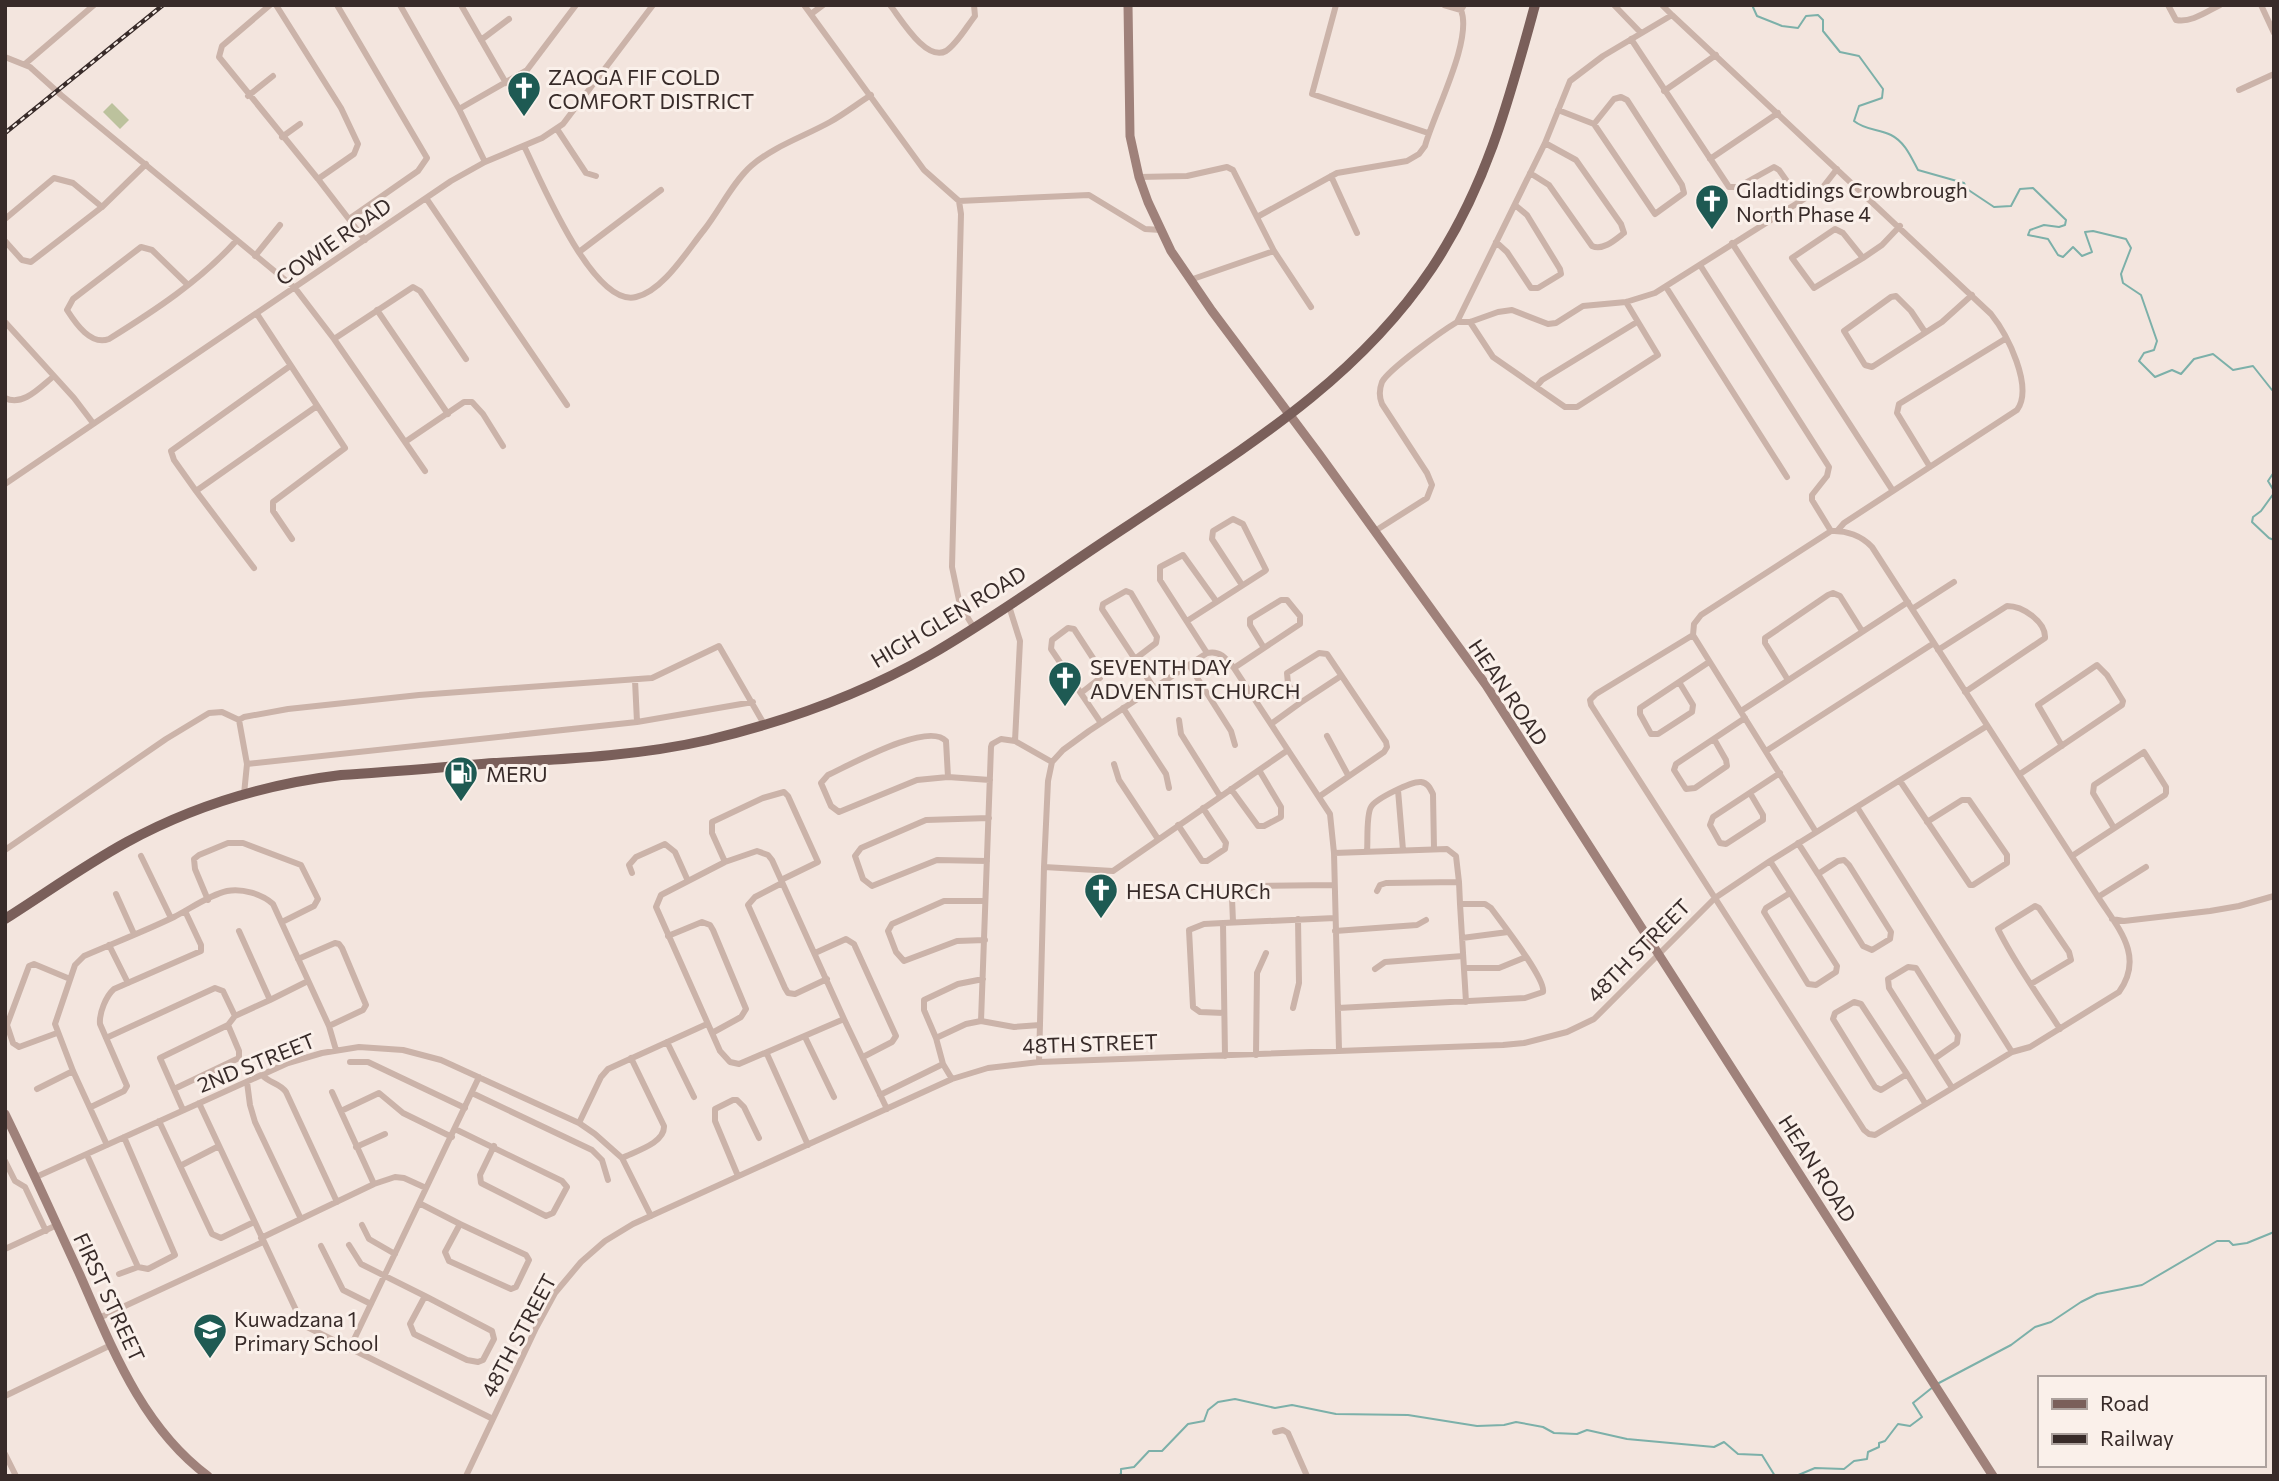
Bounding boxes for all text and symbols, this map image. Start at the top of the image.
place label: ZAOGA FIF COLD COMFORT DISTRICT [548,64,754,113]
church icon: ZAOGA FIF COLD COMFORT DISTRICT [505,69,543,118]
place label: Gladtidings Crowbrough North Phase 4 [1736,177,1968,226]
church icon: Gladtidings Crowbrough North Phase 4 [1693,182,1731,231]
street label: COWIE ROAD [270,192,396,290]
street label: HIGH GLEN ROAD [866,560,1030,672]
street label: HEAN ROAD [1464,634,1554,750]
place label: SEVENTH DAY ADVENTIST CHURCH [1090,654,1300,703]
church icon: SEVENTH DAY ADVENTIST CHURCH [1046,659,1084,708]
fuel station icon: MERU [442,754,480,803]
place label: MERU [486,761,548,786]
church icon: HESA CHURCh [1082,871,1120,920]
place label: HESA CHURCh [1126,878,1271,903]
street label: 48TH STREET [1581,893,1695,1007]
street label: 2ND STREET [193,1027,319,1097]
street label: 48TH STREET [1022,1028,1158,1058]
street label: HEAN ROAD [1774,1110,1862,1226]
street label: FIRST STREET [69,1229,151,1365]
street label: 48TH STREET [475,1269,561,1401]
place label: Kuwadzana 1 Primary School [234,1306,379,1355]
school or university icon: Kuwadzana 1 Primary School [191,1311,229,1360]
legend [2038,1376,2265,1467]
text: Road [2100,1390,2149,1415]
text: Railway [2100,1425,2174,1450]

